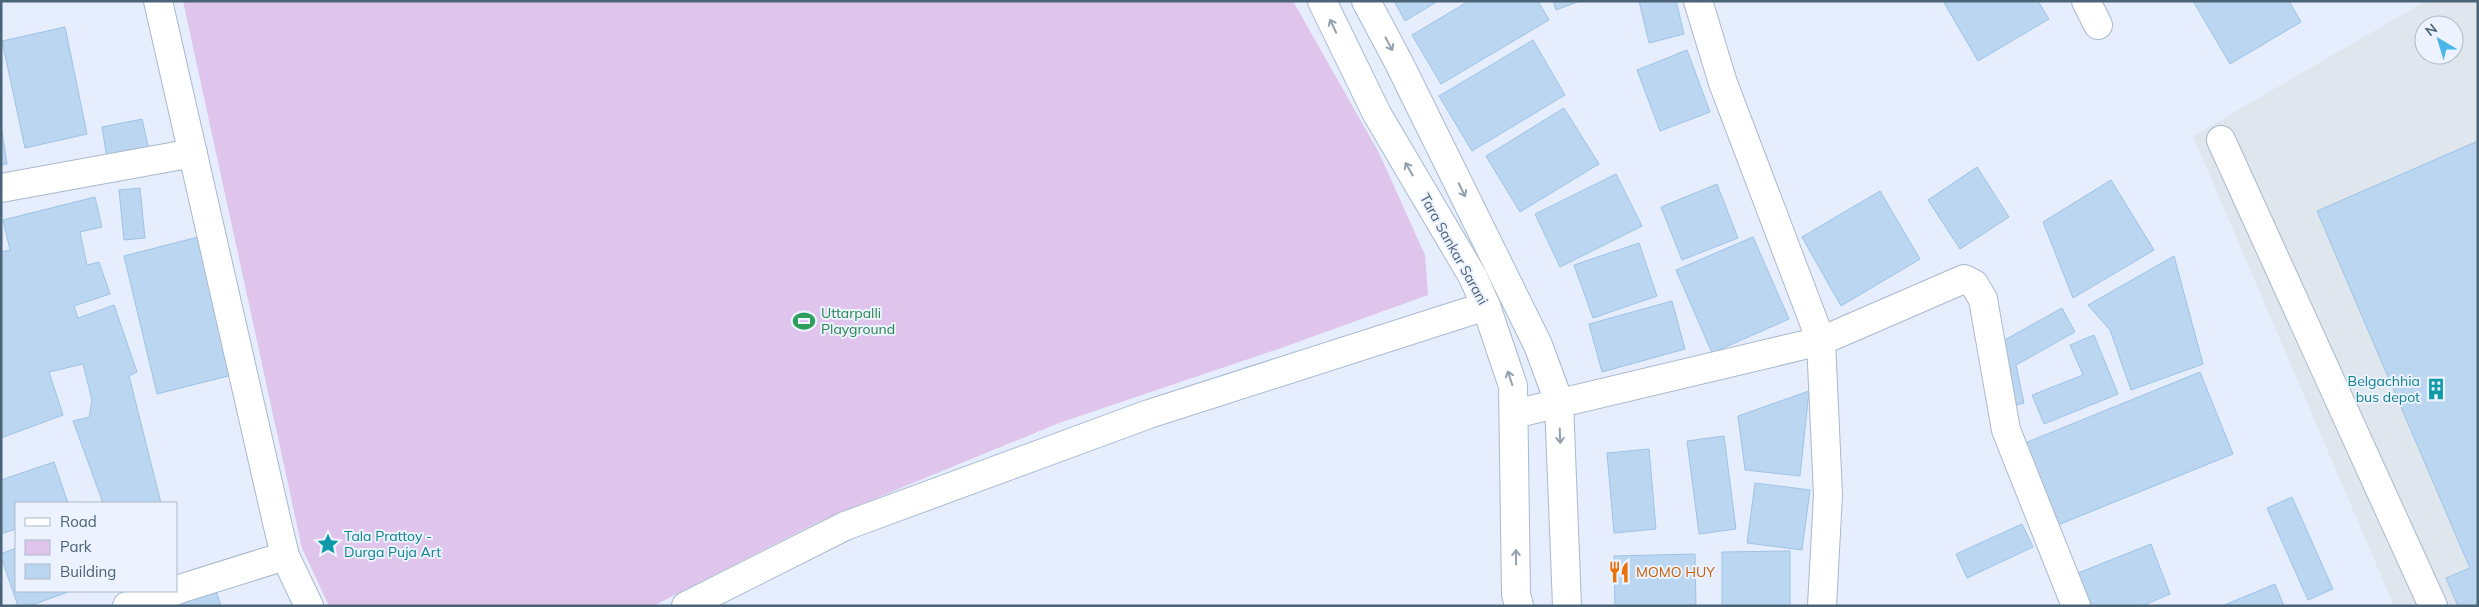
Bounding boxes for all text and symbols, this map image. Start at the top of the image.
north arrow [2414,15,2464,65]
one-way arrow [1328,19,1338,34]
text: N [2421,19,2441,40]
one-way arrow [1385,36,1394,51]
one-way arrow [1404,163,1414,177]
one-way arrow [1458,182,1467,197]
street label: Tara Sankar Sarani [1416,190,1492,308]
place label: Uttarpalli Playground [821,304,895,338]
sports icon: Uttarpalli Playground [791,308,817,334]
one-way arrow [1505,370,1514,386]
place label: Belgachhia bus depot [2348,372,2420,406]
building icon: Belgachhia bus depot [2423,376,2449,402]
one-way arrow [1556,427,1565,443]
legend [15,502,178,592]
text: Road [60,512,97,531]
place label: Tala Prattoy - Durga Puja Art [344,527,441,561]
place icon: Tala Prattoy - Durga Puja Art [315,531,341,557]
text: Park [60,537,92,556]
one-way arrow [1511,550,1521,566]
restaurant icon: MOMO HUY [1606,559,1632,585]
text: Building [60,562,116,581]
place label: MOMO HUY [1636,563,1715,581]

